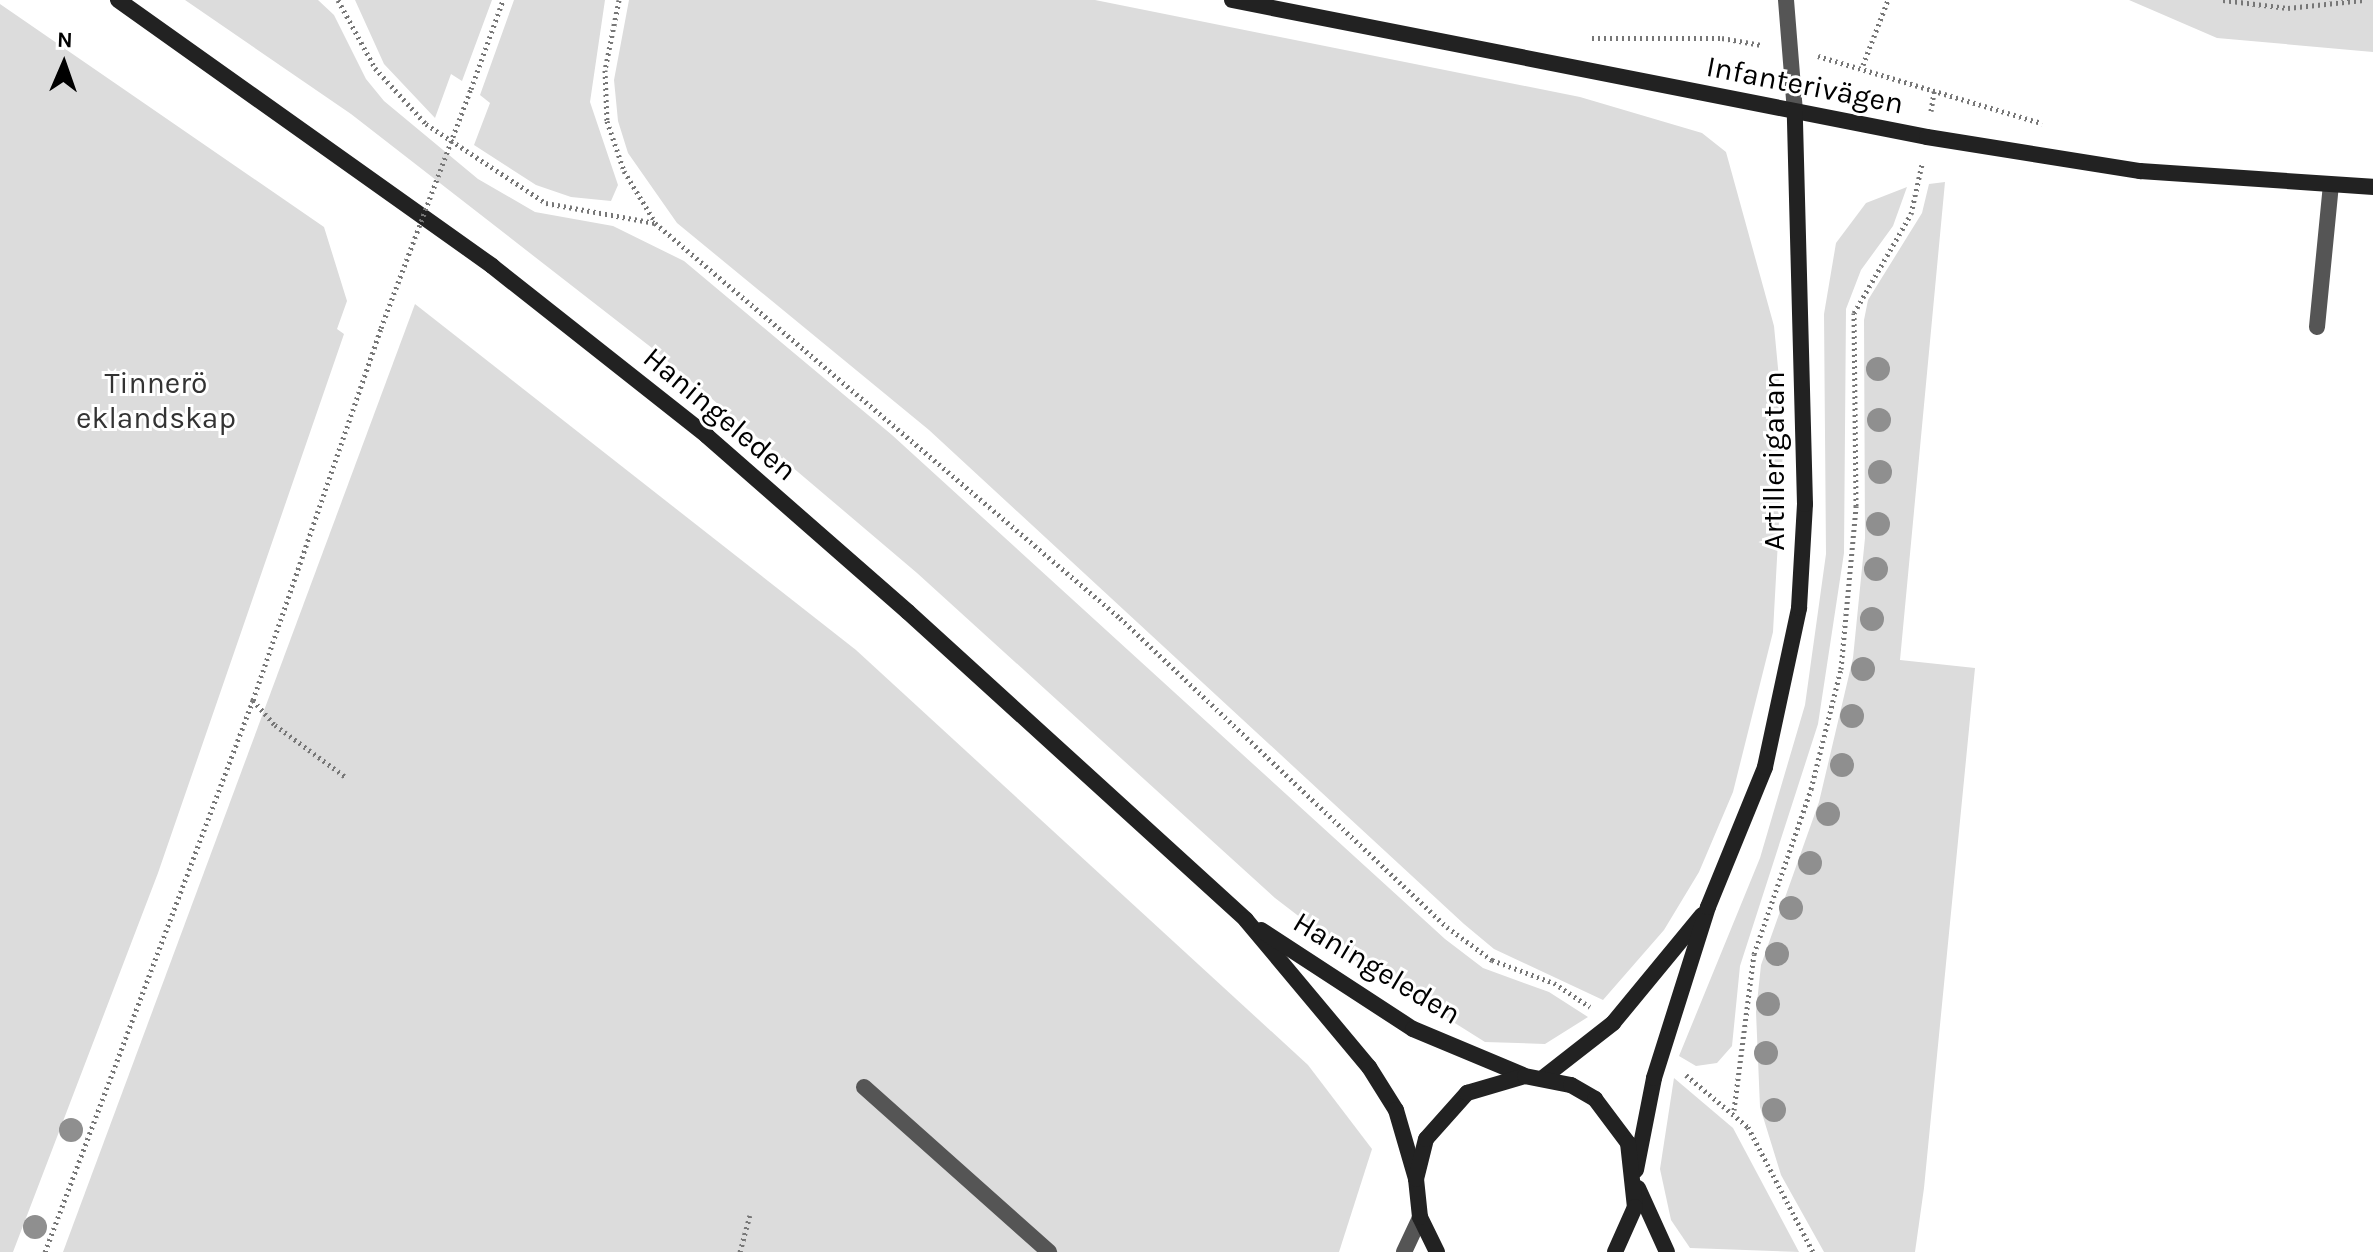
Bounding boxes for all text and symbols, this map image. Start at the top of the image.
north arrow [24,24,104,104]
text: N [56,27,73,53]
street label: Infanterivägen [1703,48,1907,122]
street label: Haningeleden [636,339,804,489]
park label: Tinnerö eklandskap [76,365,236,436]
street label: Artillerigatan [1756,371,1792,551]
street label: Haningeleden [1287,904,1467,1032]

